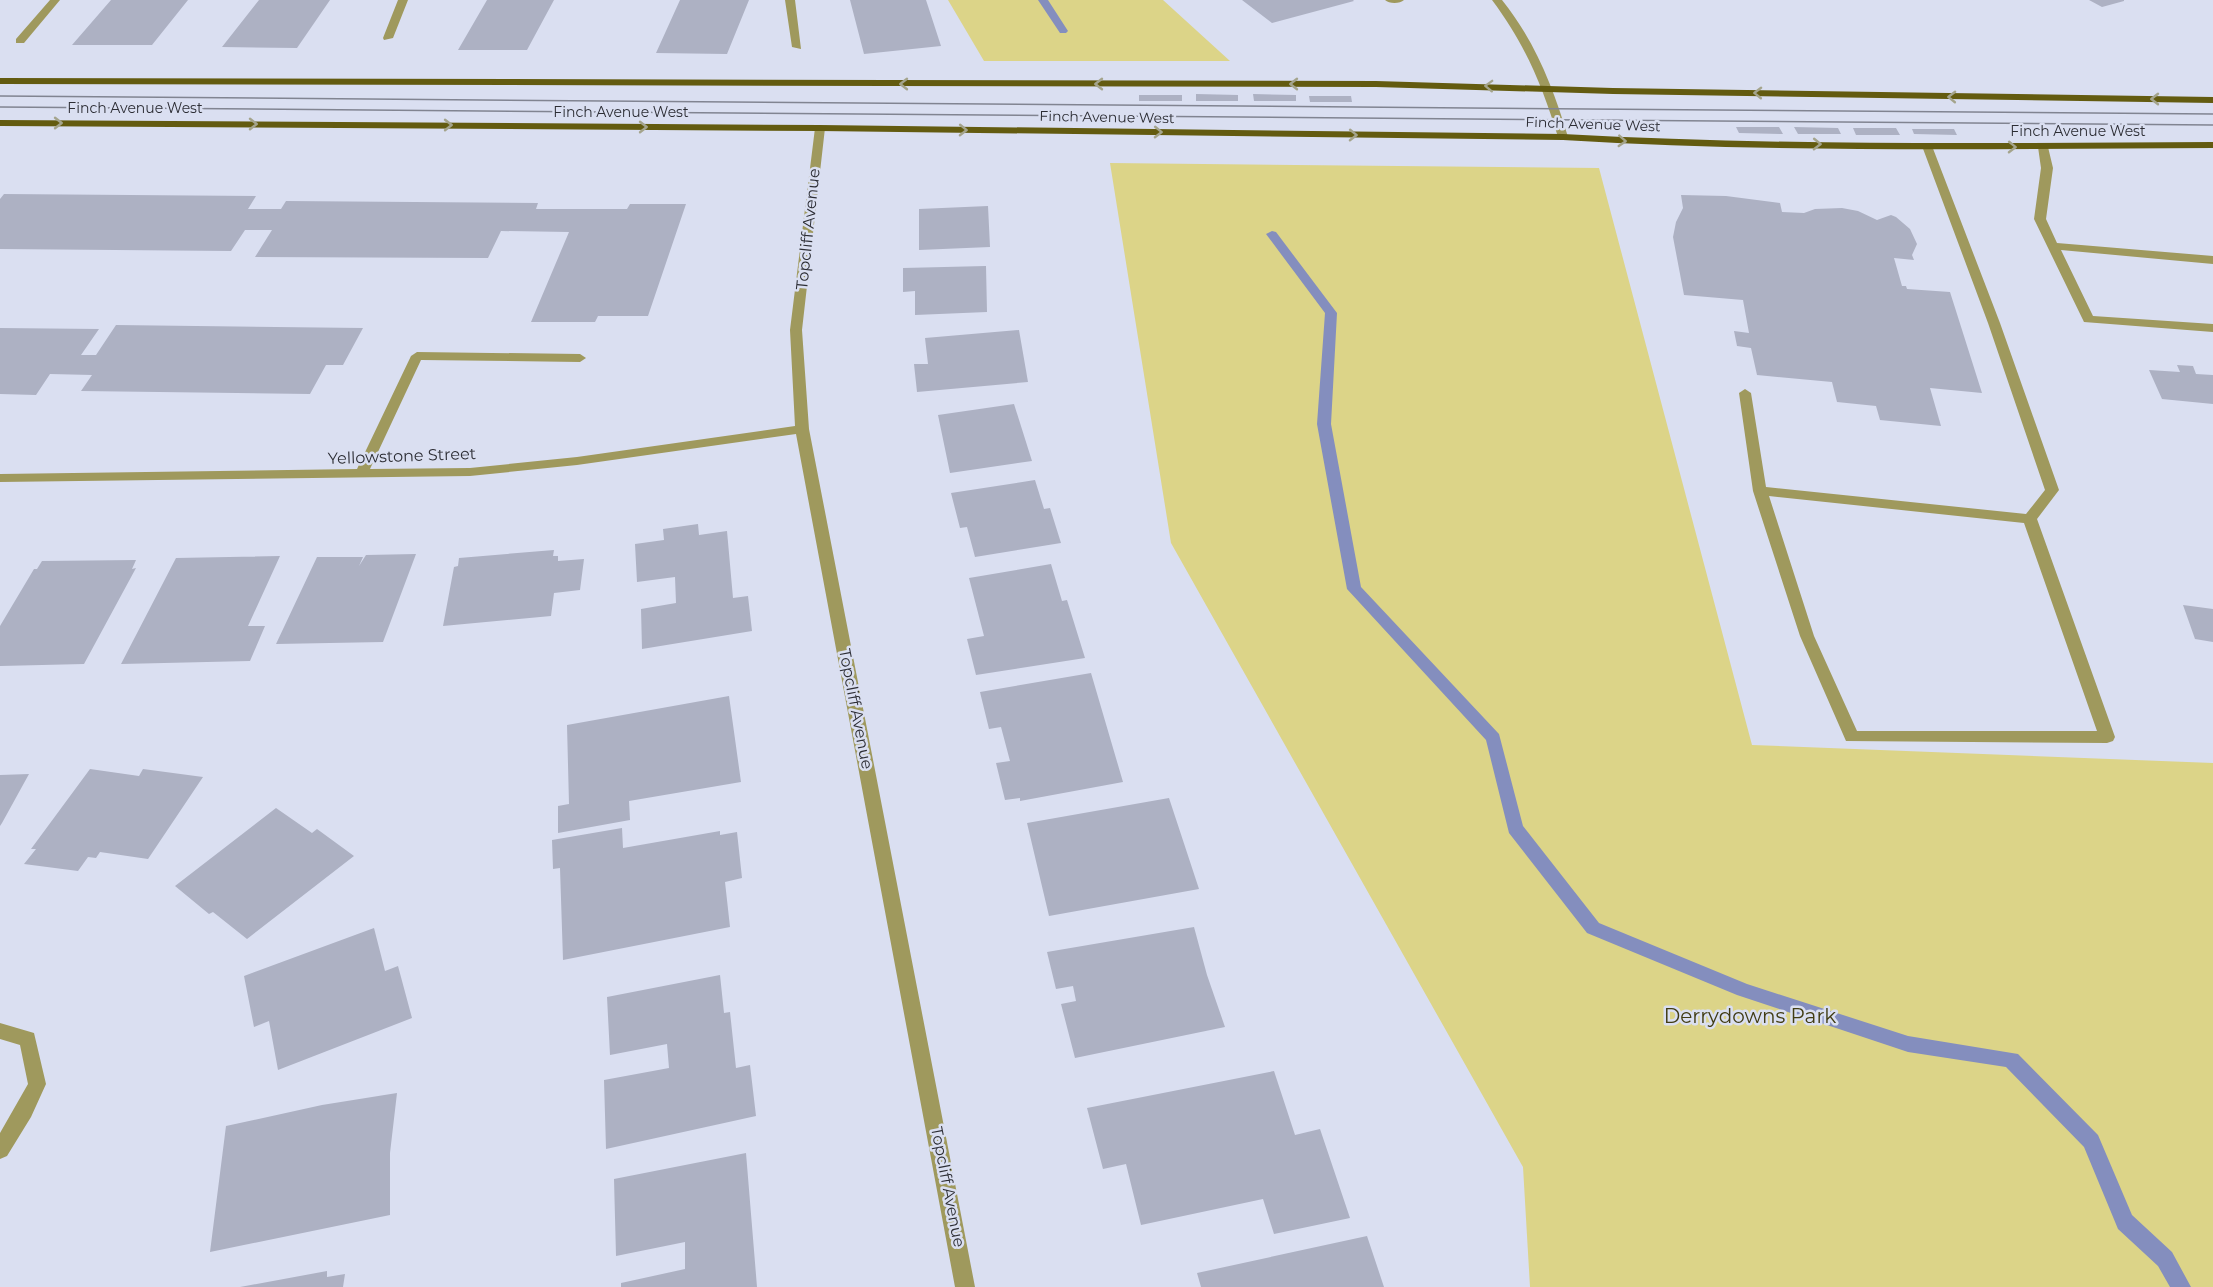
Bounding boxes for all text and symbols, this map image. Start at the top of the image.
one-way arrow [900,78,909,90]
one-way arrow [1095,78,1104,90]
one-way arrow [1290,78,1299,90]
one-way arrow [1485,80,1494,92]
one-way arrow [1753,87,1762,99]
one-way arrow [1948,90,1957,103]
one-way arrow [2150,93,2159,105]
street label: Finch Avenue West [67,99,203,117]
street label: Finch Avenue West [553,103,689,121]
street label: Finch Avenue West [1039,107,1175,127]
street label: Finch Avenue West [1525,113,1661,135]
one-way arrow [54,116,63,129]
one-way arrow [249,118,258,130]
one-way arrow [444,119,453,132]
one-way arrow [639,121,648,133]
street label: Finch Avenue West [2010,122,2146,140]
one-way arrow [958,124,967,136]
one-way arrow [1153,126,1162,139]
one-way arrow [1348,129,1357,141]
one-way arrow [1617,134,1626,147]
one-way arrow [1812,138,1821,150]
one-way arrow [2007,141,2016,153]
street label: Topcliff Avenue [792,167,824,291]
street label: Yellowstone Street [328,444,477,468]
street label: Topcliff Avenue [835,647,877,771]
park label: Derrydowns Park [1664,1004,1836,1028]
street label: Topcliff Avenue [927,1125,969,1249]

